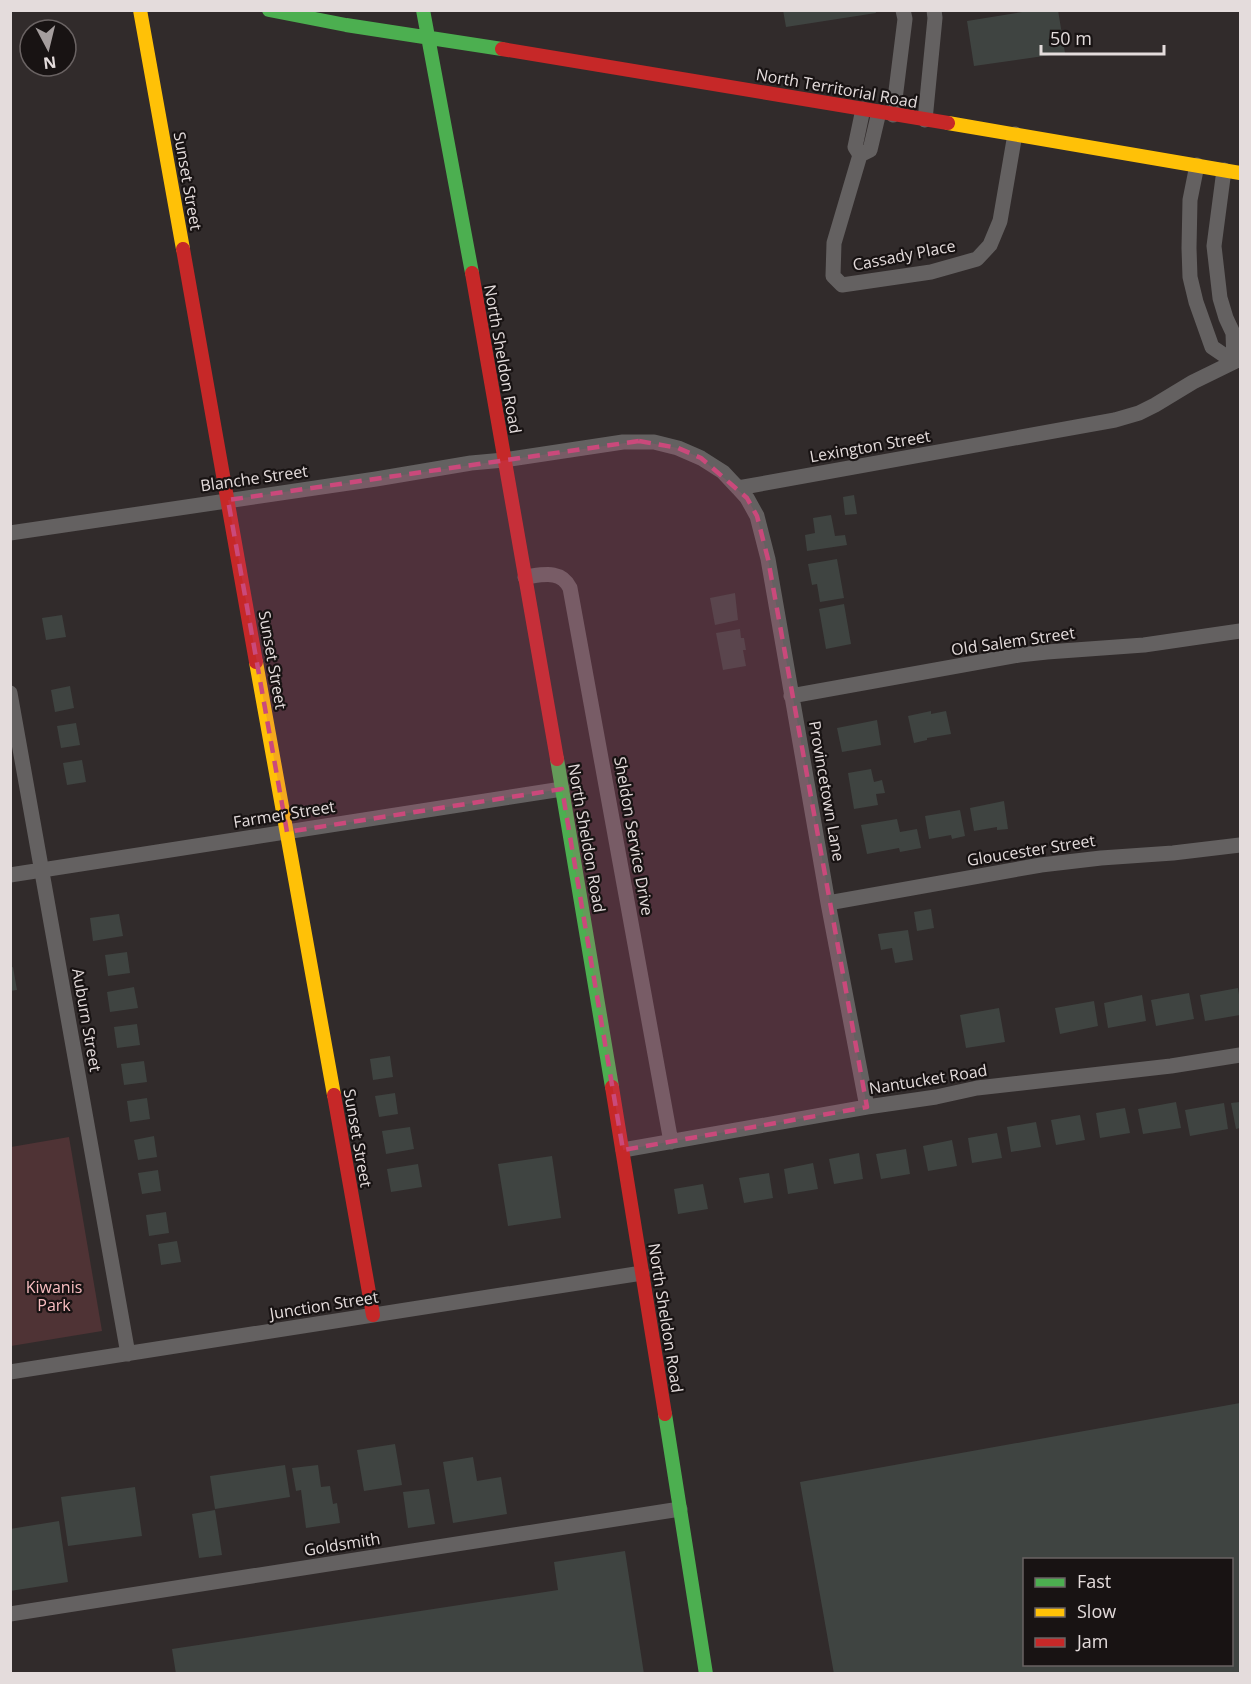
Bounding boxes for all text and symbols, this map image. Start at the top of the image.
north arrow [18,18,78,78]
scale bar [1041,18,1164,56]
text: 50 m [1050,26,1092,50]
text: N [42,51,58,75]
street label: North Territorial Road [754,63,920,113]
street label: Sunset Street [169,130,208,232]
street label: Cassady Place [851,234,957,276]
street label: North Sheldon Road [479,283,527,435]
street label: Lexington Street [808,425,932,467]
street label: Blanche Street [199,460,309,496]
street label: Sunset Street [254,609,293,711]
street label: Old Salem Street [950,621,1077,661]
street label: Provincetown Lane [804,719,850,863]
street label: Sheldon Service Drive [609,755,659,917]
street label: North Sheldon Road [563,762,611,914]
street label: Farmer Street [231,795,337,833]
street label: Gloucester Street [965,829,1097,871]
street label: Auburn Street [67,967,107,1074]
street label: Nantucket Road [867,1059,989,1099]
street label: Sunset Street [339,1087,378,1189]
street label: North Sheldon Road [643,1242,689,1394]
park label: Kiwanis Park [26,1276,82,1316]
street label: Junction Street [266,1286,380,1325]
street label: Goldsmith [302,1527,382,1561]
legend [1023,1558,1233,1666]
text: Fast [1077,1569,1111,1593]
text: Slow [1077,1599,1116,1623]
text: Jam [1075,1629,1109,1653]

